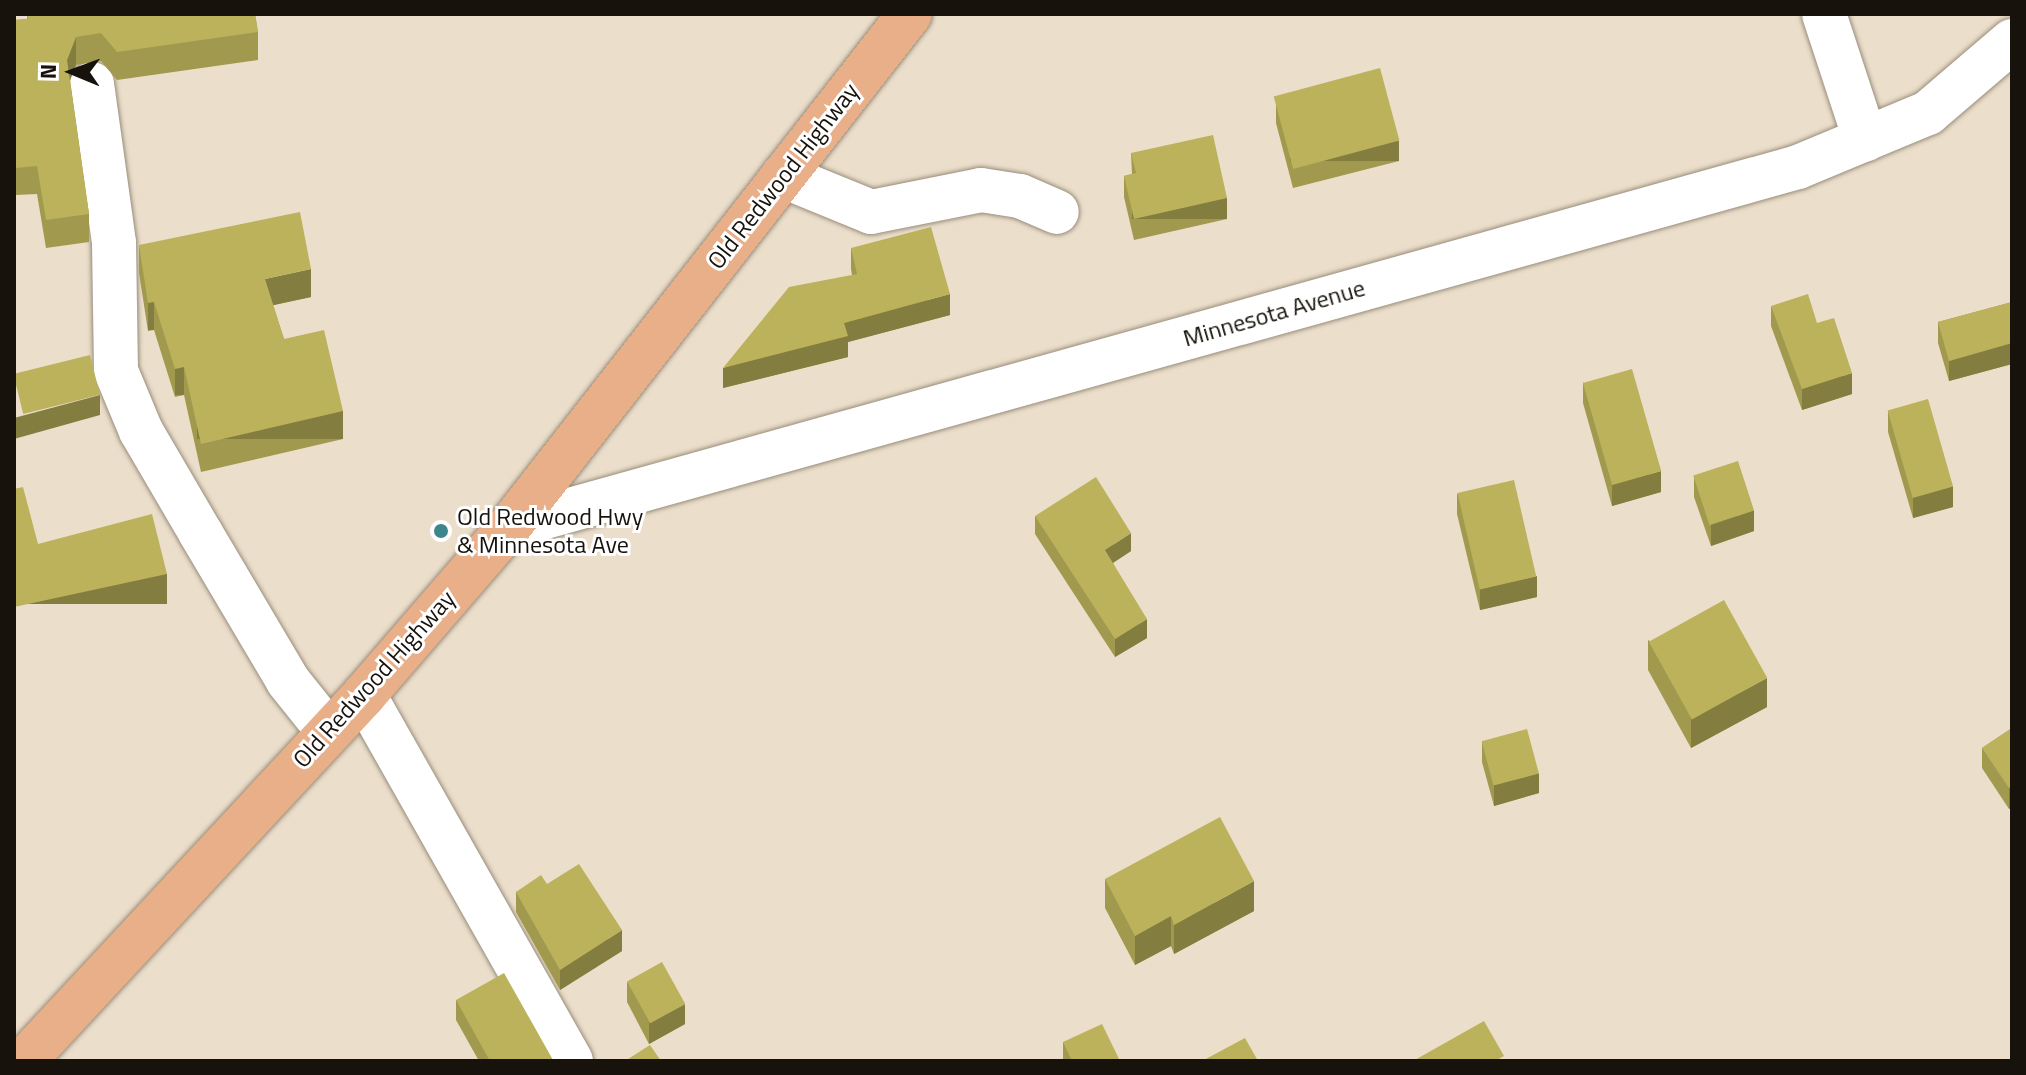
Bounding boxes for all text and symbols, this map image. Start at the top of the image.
north arrow [32,32,112,112]
text: N [31,64,65,80]
street label: Old Redwood Highway [701,77,865,275]
street label: Minnesota Avenue [1180,273,1368,353]
place label: Old Redwood Hwy & Minnesota Ave [457,503,643,559]
marker: Old Redwood Hwy & Minnesota Ave [432,522,450,540]
street label: Old Redwood Highway [287,584,461,774]

